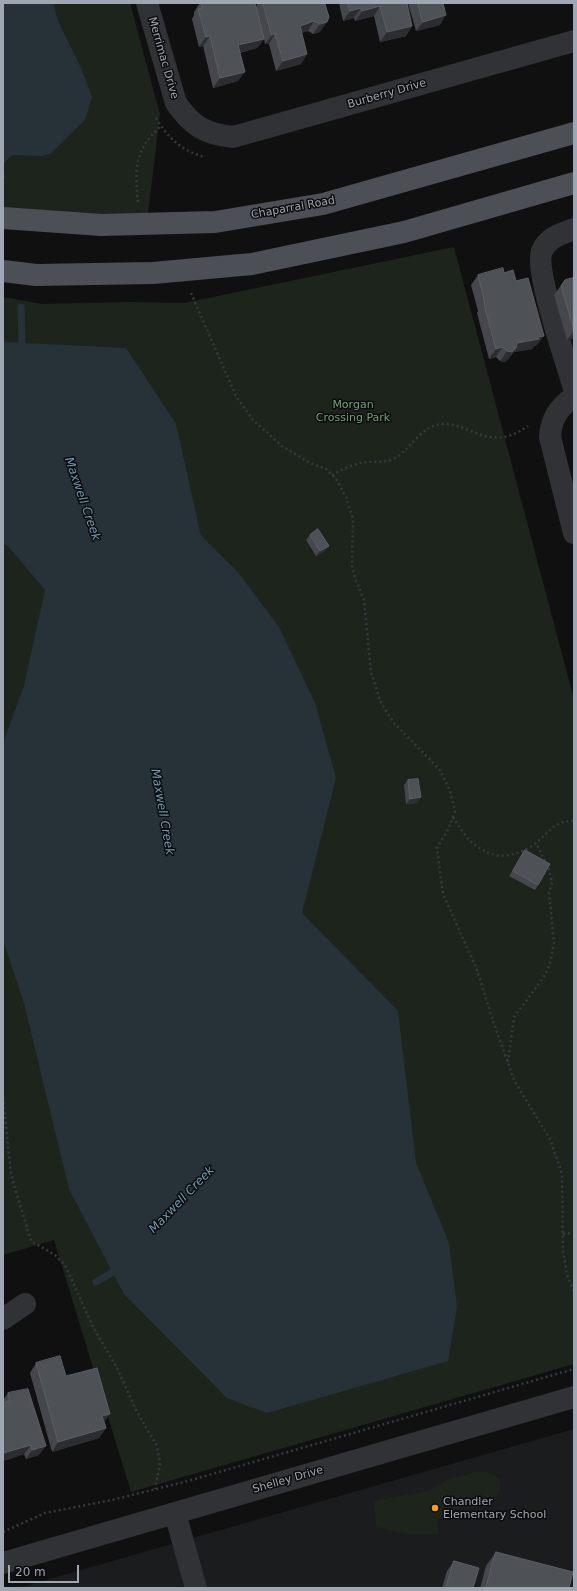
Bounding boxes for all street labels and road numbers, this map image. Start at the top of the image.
street label: Merrimac Drive [145,16,181,100]
street label: Burberry Drive [346,76,428,112]
street label: Chaparral Road [250,194,336,222]
street label: Shelley Drive [251,1464,325,1496]

